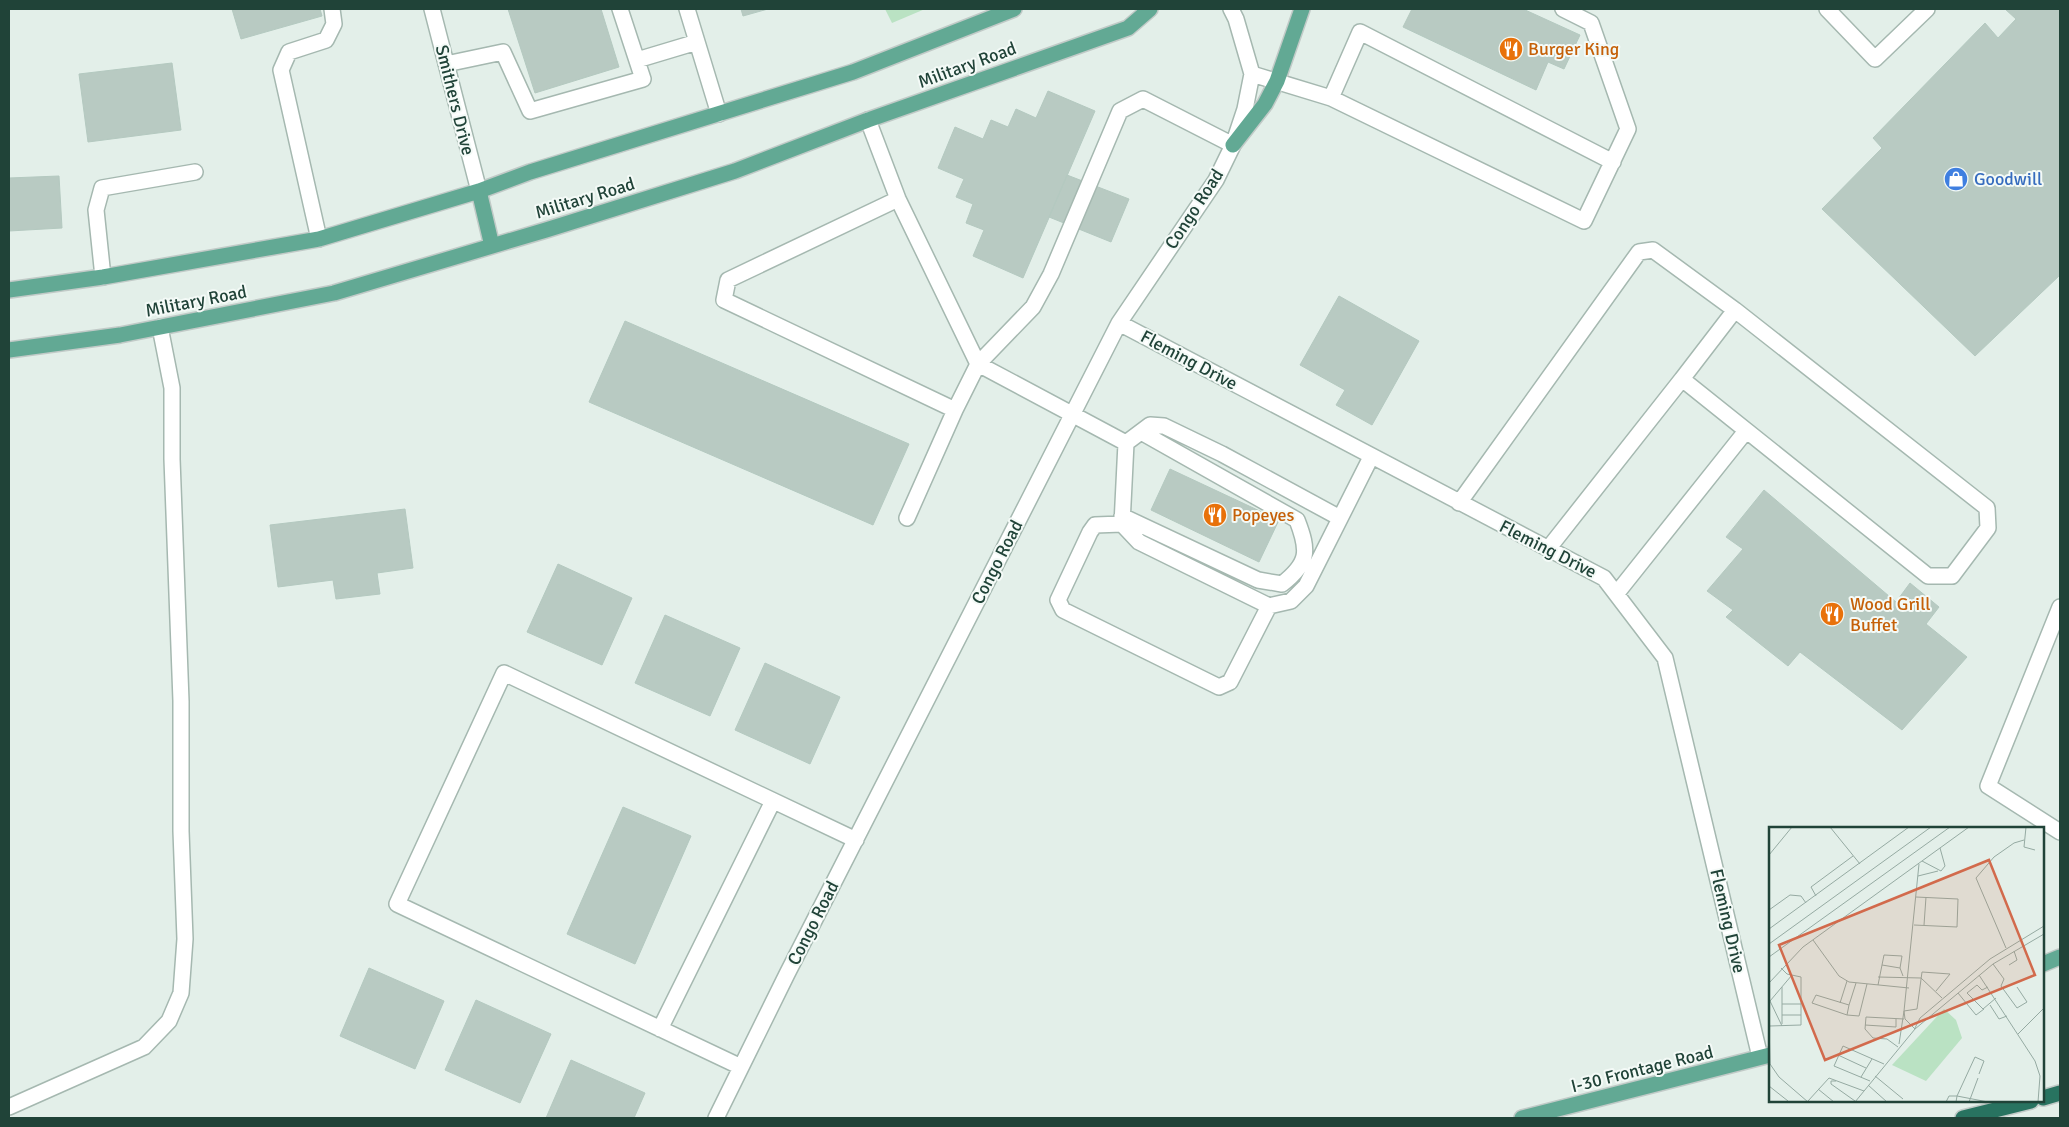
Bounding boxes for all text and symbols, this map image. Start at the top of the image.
restaurant icon: Burger King [1498,36,1524,62]
street label: Military Road [915,37,1019,93]
place label: Burger King [1528,38,1619,60]
street label: Smithers Drive [431,43,479,157]
street label: Congo Road [1160,165,1228,253]
shop icon: Goodwill [1943,166,1969,192]
place label: Goodwill [1974,168,2042,190]
street label: Military Road [533,172,637,224]
street label: Military Road [143,280,249,322]
street label: Fleming Drive [1137,325,1241,395]
restaurant icon: Popeyes [1202,502,1228,528]
place label: Popeyes [1232,504,1295,526]
street label: Fleming Drive [1496,515,1600,583]
street label: Congo Road [966,516,1028,608]
place label: Wood Grill Buffet [1850,593,1931,636]
restaurant icon: Wood Grill Buffet [1819,601,1845,627]
inset map [1769,827,2044,1102]
street label: Fleming Drive [1705,867,1751,975]
street label: Congo Road [782,877,844,969]
street label: I-30 Frontage Road [1569,1041,1715,1097]

